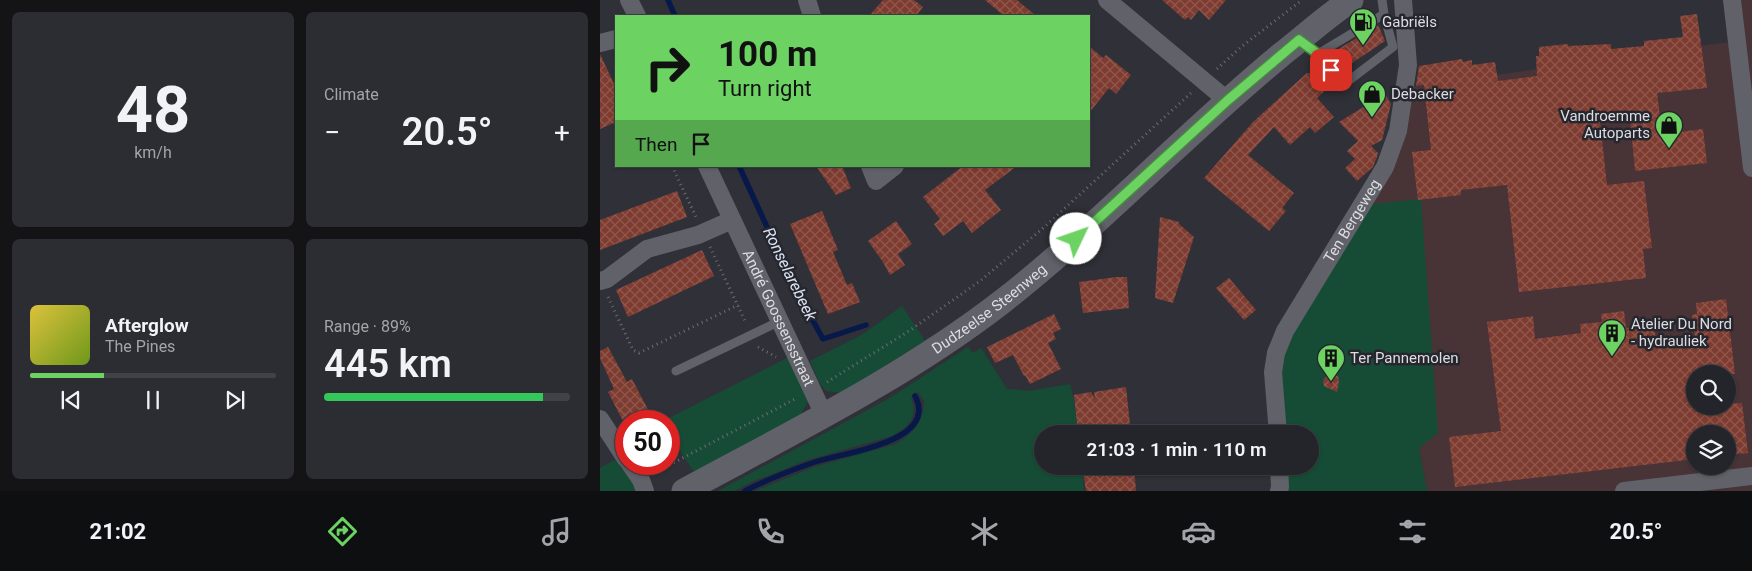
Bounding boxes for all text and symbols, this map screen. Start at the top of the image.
fuel station icon: Gabriëls [1348,7,1378,46]
place label: Gabriëls [1382,13,1437,31]
text: 100 m [718,34,817,75]
icon: right [635,35,700,100]
pin [1310,49,1352,91]
icon: arrive [1317,56,1345,84]
text: 48 [116,72,190,148]
text: Turn right [718,76,812,101]
shop icon: Debacker [1357,79,1387,118]
text: Climate [324,85,379,104]
place label: Debacker [1391,85,1454,103]
place label: Vandroemme Autoparts [1560,107,1650,142]
text: 20.5° [402,110,492,154]
shop icon: Vandroemme Autoparts [1654,110,1684,149]
text: − [324,116,340,149]
text: + [554,116,570,149]
icon: arrive [687,130,715,158]
text: Then [635,133,677,156]
text: km/h [134,143,172,162]
street label: Ten Bergeweg [1320,176,1384,266]
position arrow [1049,212,1101,264]
water label: Ronselarebeek [759,224,821,325]
street label: André Goossensstraat [739,247,818,389]
street label: Dudzeelse Steenweg [929,260,1050,358]
text: Afterglow [105,314,189,337]
place label: Atelier Du Nord - hydrauliek [1631,315,1732,350]
text: Range · 89% [324,317,411,336]
building icon: Atelier Du Nord - hydrauliek [1597,318,1627,357]
text: The Pines [105,337,175,356]
text: 445 km [324,342,452,386]
building icon: Ter Pannemolen [1316,343,1346,382]
place label: Ter Pannemolen [1350,349,1459,367]
map controls [1686,365,1736,475]
button: search [1686,365,1736,415]
icon: previous [57,386,85,414]
icon: pause [139,386,167,414]
icon: next [221,386,249,414]
speed limit sign: 50 [615,410,680,475]
button: layers [1686,425,1736,475]
text: 21:03 · 1 min · 110 m [1086,438,1267,461]
icon: directions [325,514,360,549]
icon: music [539,514,574,549]
icon: phone [753,514,788,549]
icon: climate [967,514,1002,549]
icon: car [1181,514,1216,549]
icon: filters [1395,514,1430,549]
text: 21:02 [90,519,146,544]
text: 20.5° [1610,519,1662,544]

